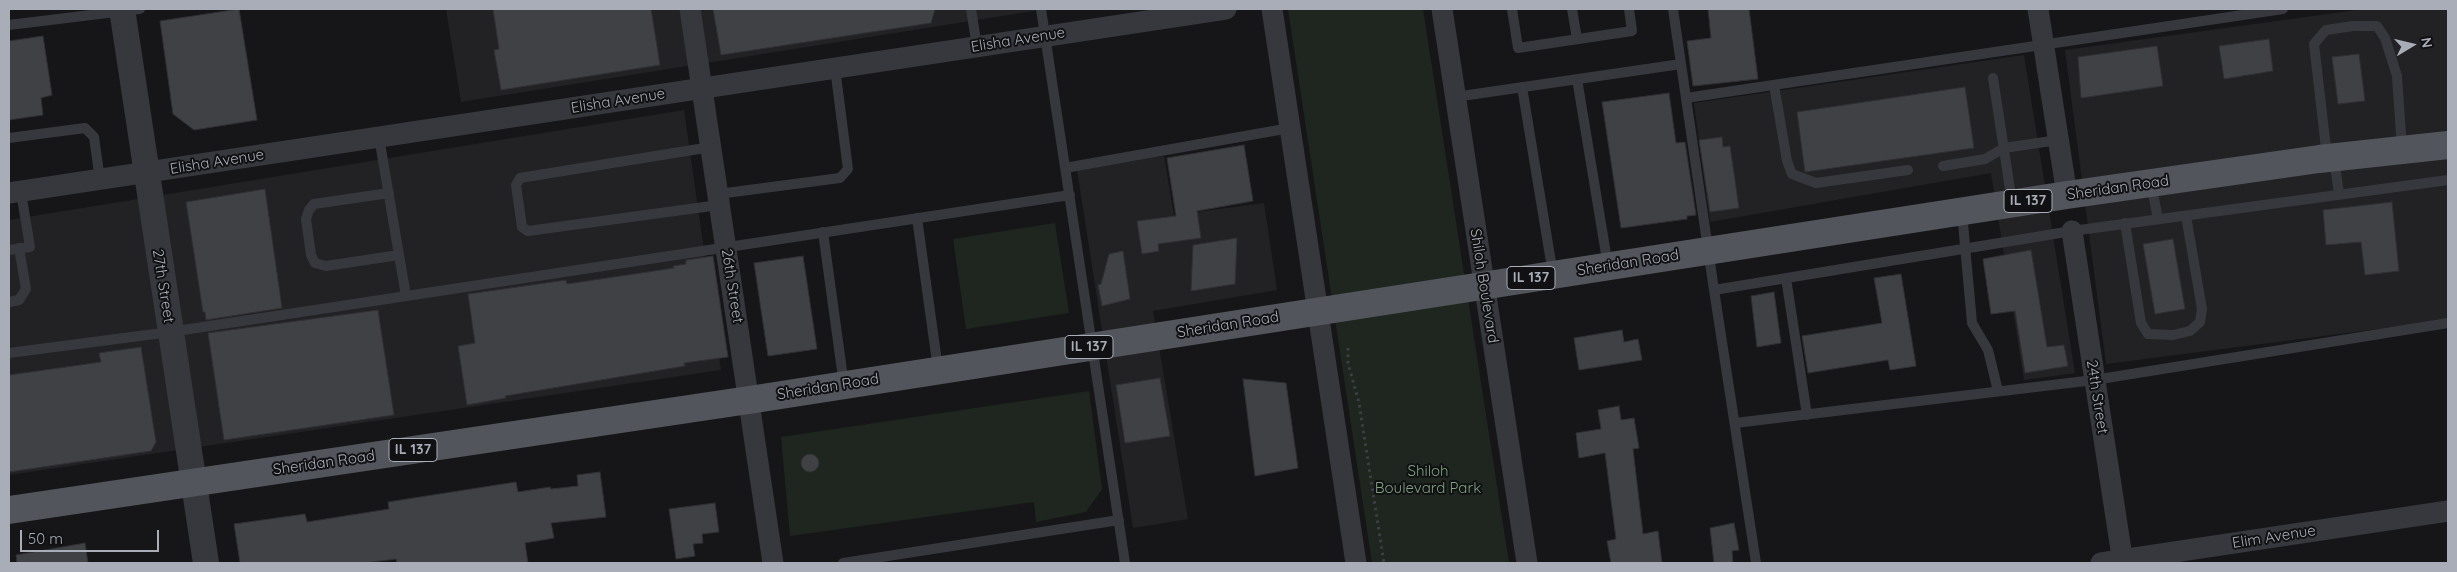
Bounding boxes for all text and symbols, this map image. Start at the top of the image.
north arrow [2387,20,2437,70]
street label: Elisha Avenue [970,24,1066,56]
text: N [2417,36,2437,49]
street label: Elisha Avenue [570,85,666,117]
street label: Elisha Avenue [169,146,265,178]
street label: Sheridan Road [2066,172,2170,204]
road number: IL 137 [2004,190,2052,212]
street label: Shiloh Boulevard [1466,227,1502,345]
street label: Sheridan Road [1576,246,1680,280]
street label: 27th Street [148,248,178,324]
street label: 26th Street [717,248,747,324]
road number: IL 137 [1507,266,1555,290]
street label: Sheridan Road [1176,308,1280,342]
road number: IL 137 [1065,336,1113,358]
street label: 24th Street [2082,359,2112,435]
street label: Sheridan Road [776,370,880,404]
road number: IL 137 [389,438,437,462]
street label: Sheridan Road [272,447,376,479]
park label: Shiloh Boulevard Park [1375,462,1481,497]
scale bar [22,520,161,552]
street label: Elim Avenue [2231,522,2317,552]
text: 50 m [28,529,63,548]

